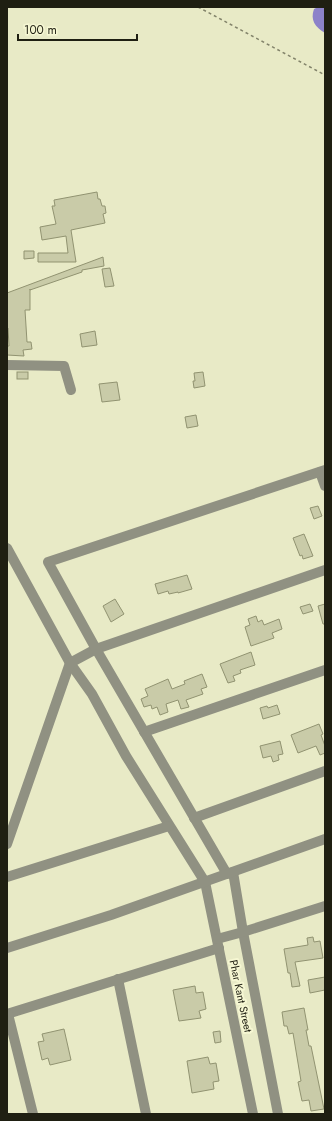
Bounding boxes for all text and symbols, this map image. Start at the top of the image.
scale bar [18,16,137,42]
text: 100 m [24,21,57,39]
street label: Phar Kant Street [226,958,257,1034]

